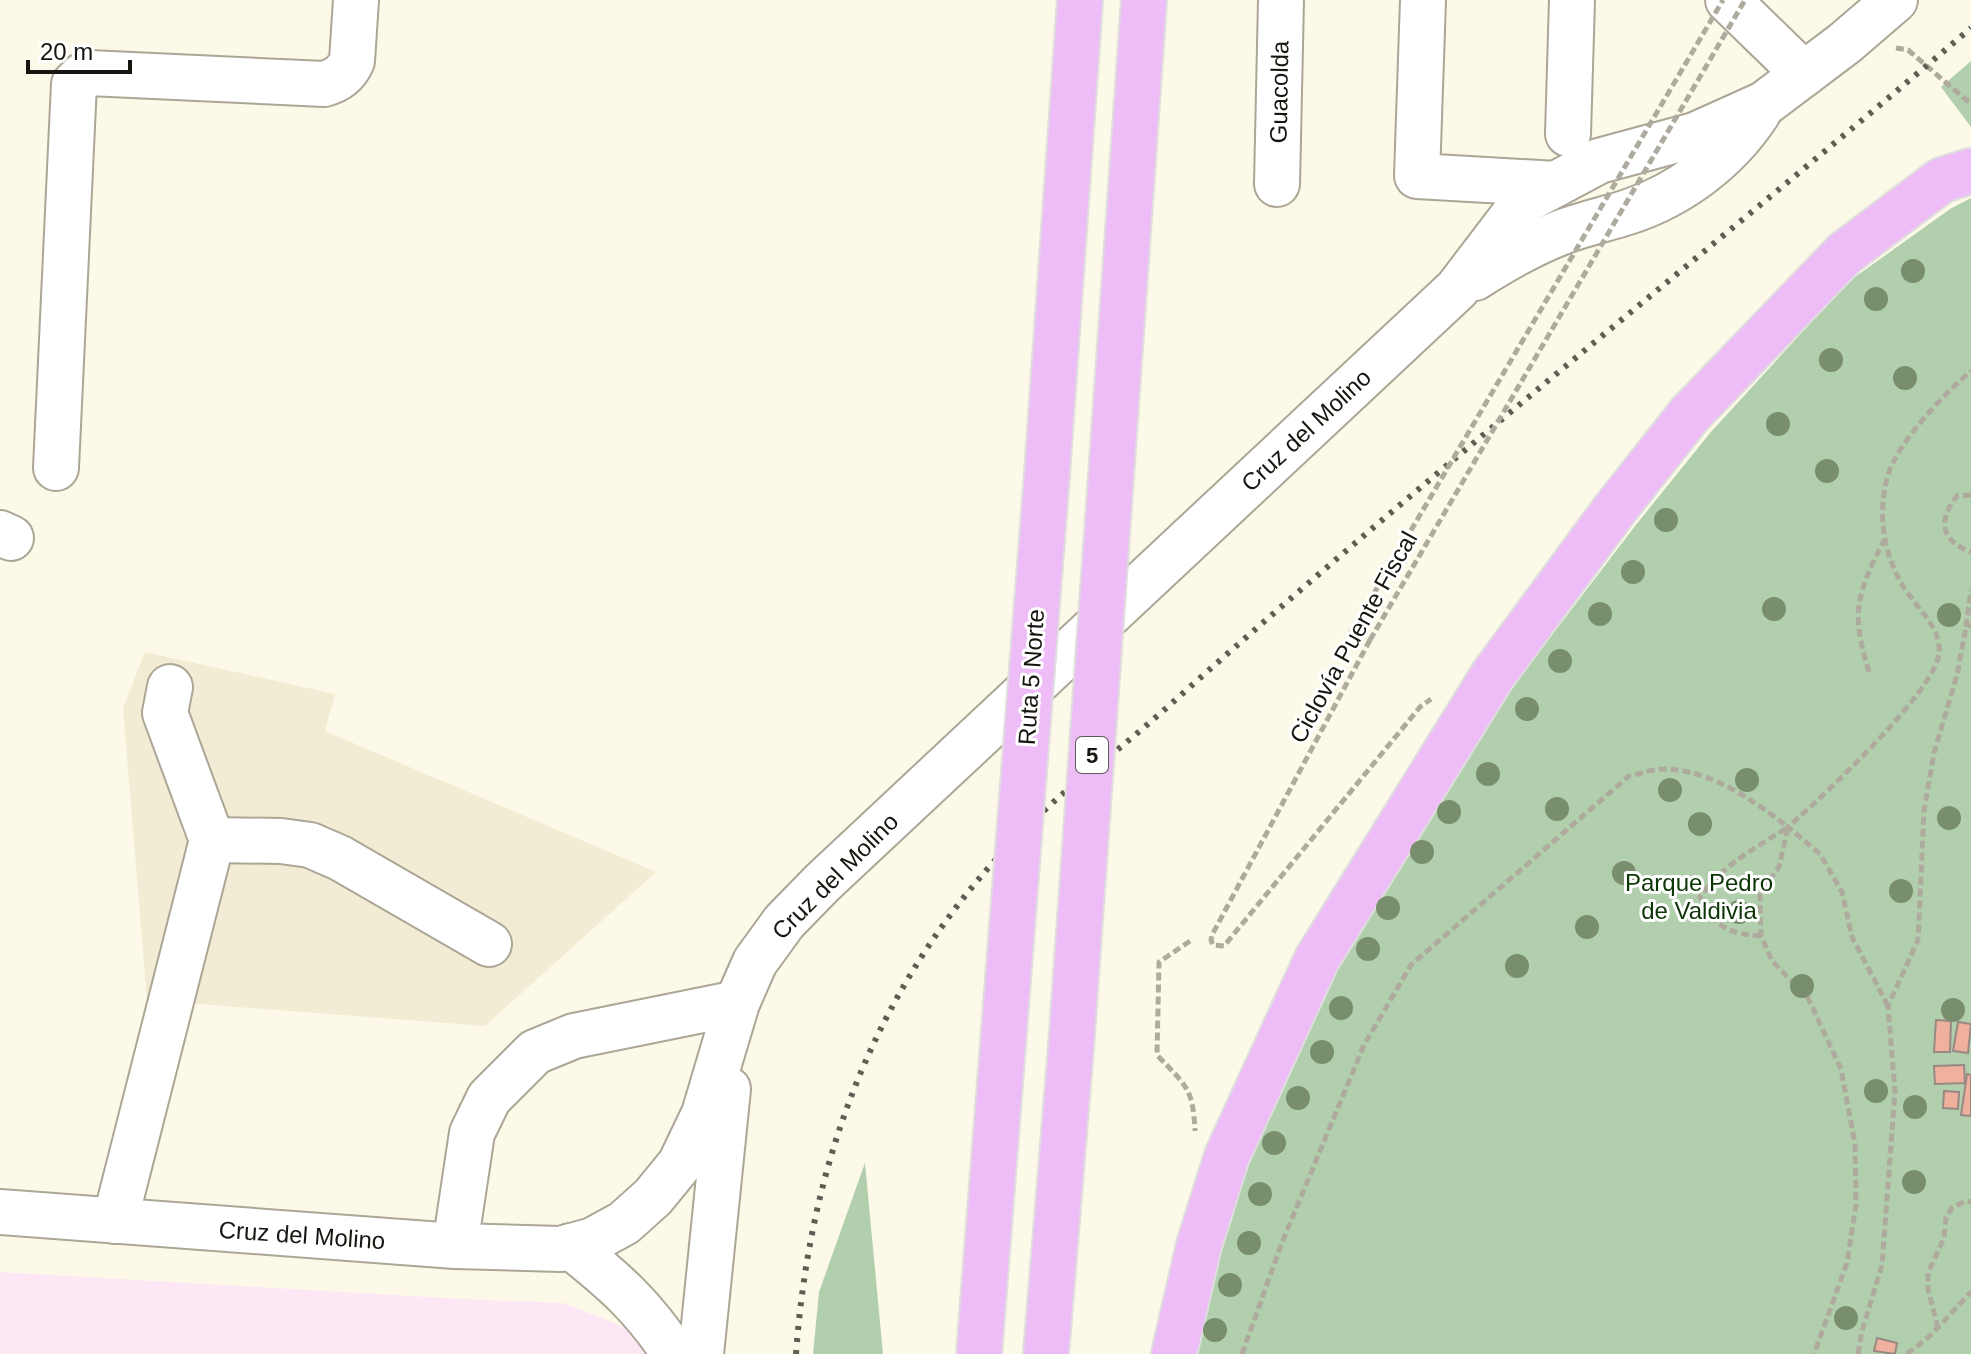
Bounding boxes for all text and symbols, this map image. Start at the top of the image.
scale bar [28,24,130,74]
text: 20 m [40,38,93,65]
street label: Guacolda [1265,40,1293,144]
street label: Cruz del Molino [1236,363,1376,497]
street label: Ciclovía Puente Fiscal [1284,527,1422,747]
street label: Ruta 5 Norte [1013,608,1049,746]
road number: 5 [1076,737,1108,773]
street label: Cruz del Molino [767,808,903,944]
park label: Parque Pedro de Valdivia [1625,869,1773,924]
street label: Cruz del Molino [218,1216,386,1254]

